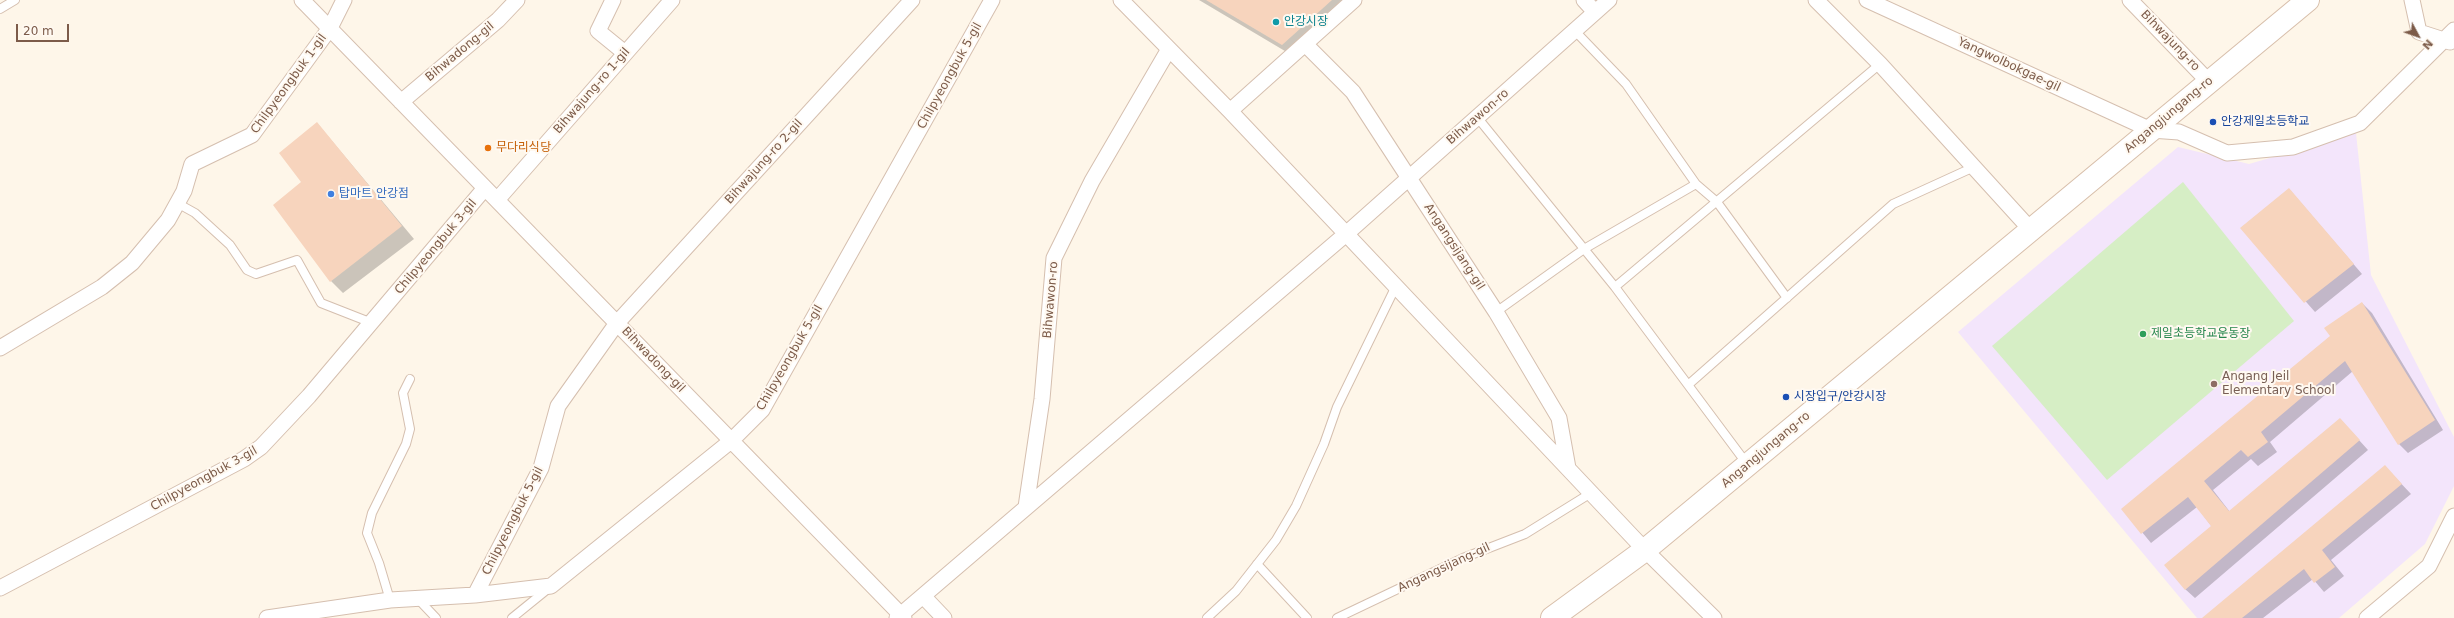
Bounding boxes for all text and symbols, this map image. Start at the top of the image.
street label: Bihwajung-ro [2137,8,2203,74]
place label: 안강시장 [1284,15,1328,29]
scale bar [18,16,71,42]
north arrow [2398,16,2438,56]
marker: 안강시장 [1271,17,1281,27]
street label: Bihwadong-gil [423,19,497,85]
street label: Chilpyeongbuk 5-gil [915,20,985,132]
text: 20 m [23,24,54,38]
street label: Chilpyeongbuk 1-gil [248,31,330,137]
street label: Yangwolbokgae-gil [1955,35,2063,95]
text: N [2420,36,2435,52]
street label: Bihwajung-ro 1-gil [551,45,633,137]
street label: Angangjungang-ro [2122,74,2216,156]
street label: Bihwawon-ro [1444,86,1512,148]
place label: 안강제일초등학교 [2221,115,2309,129]
street label: Bihwajung-ro 2-gil [722,117,806,207]
marker: 안강제일초등학교 [2208,117,2218,127]
place label: 무다리식당 [496,141,551,155]
marker: 무다리식당 [483,143,493,153]
place label: 탑마트 안강점 [339,187,409,201]
marker: 탑마트 안강점 [326,189,336,199]
street label: Chilpyeongbuk 3-gil [392,197,480,297]
street label: Angangsijang-gil [1421,201,1487,293]
street label: Bihwawon-ro [1040,261,1062,339]
street label: Chilpyeongbuk 5-gil [754,303,826,413]
street label: Bihwadong-gil [618,324,688,396]
place label: 제일초등학교운동장 [2151,327,2250,341]
marker: 제일초등학교운동장 [2138,329,2148,339]
place label: Angang Jeil Elementary School [2222,370,2335,398]
marker: Angang Jeil Elementary School [2209,379,2219,389]
place label: 시장입구/안강시장 [1794,390,1886,404]
marker: 시장입구/안강시장 [1781,392,1791,402]
street label: Angangjungang-ro [1719,409,1813,491]
street label: Chilpyeongbuk 3-gil [148,444,260,514]
street label: Chilpyeongbuk 5-gil [479,464,547,578]
street label: Angangsijang-gil [1396,540,1492,596]

